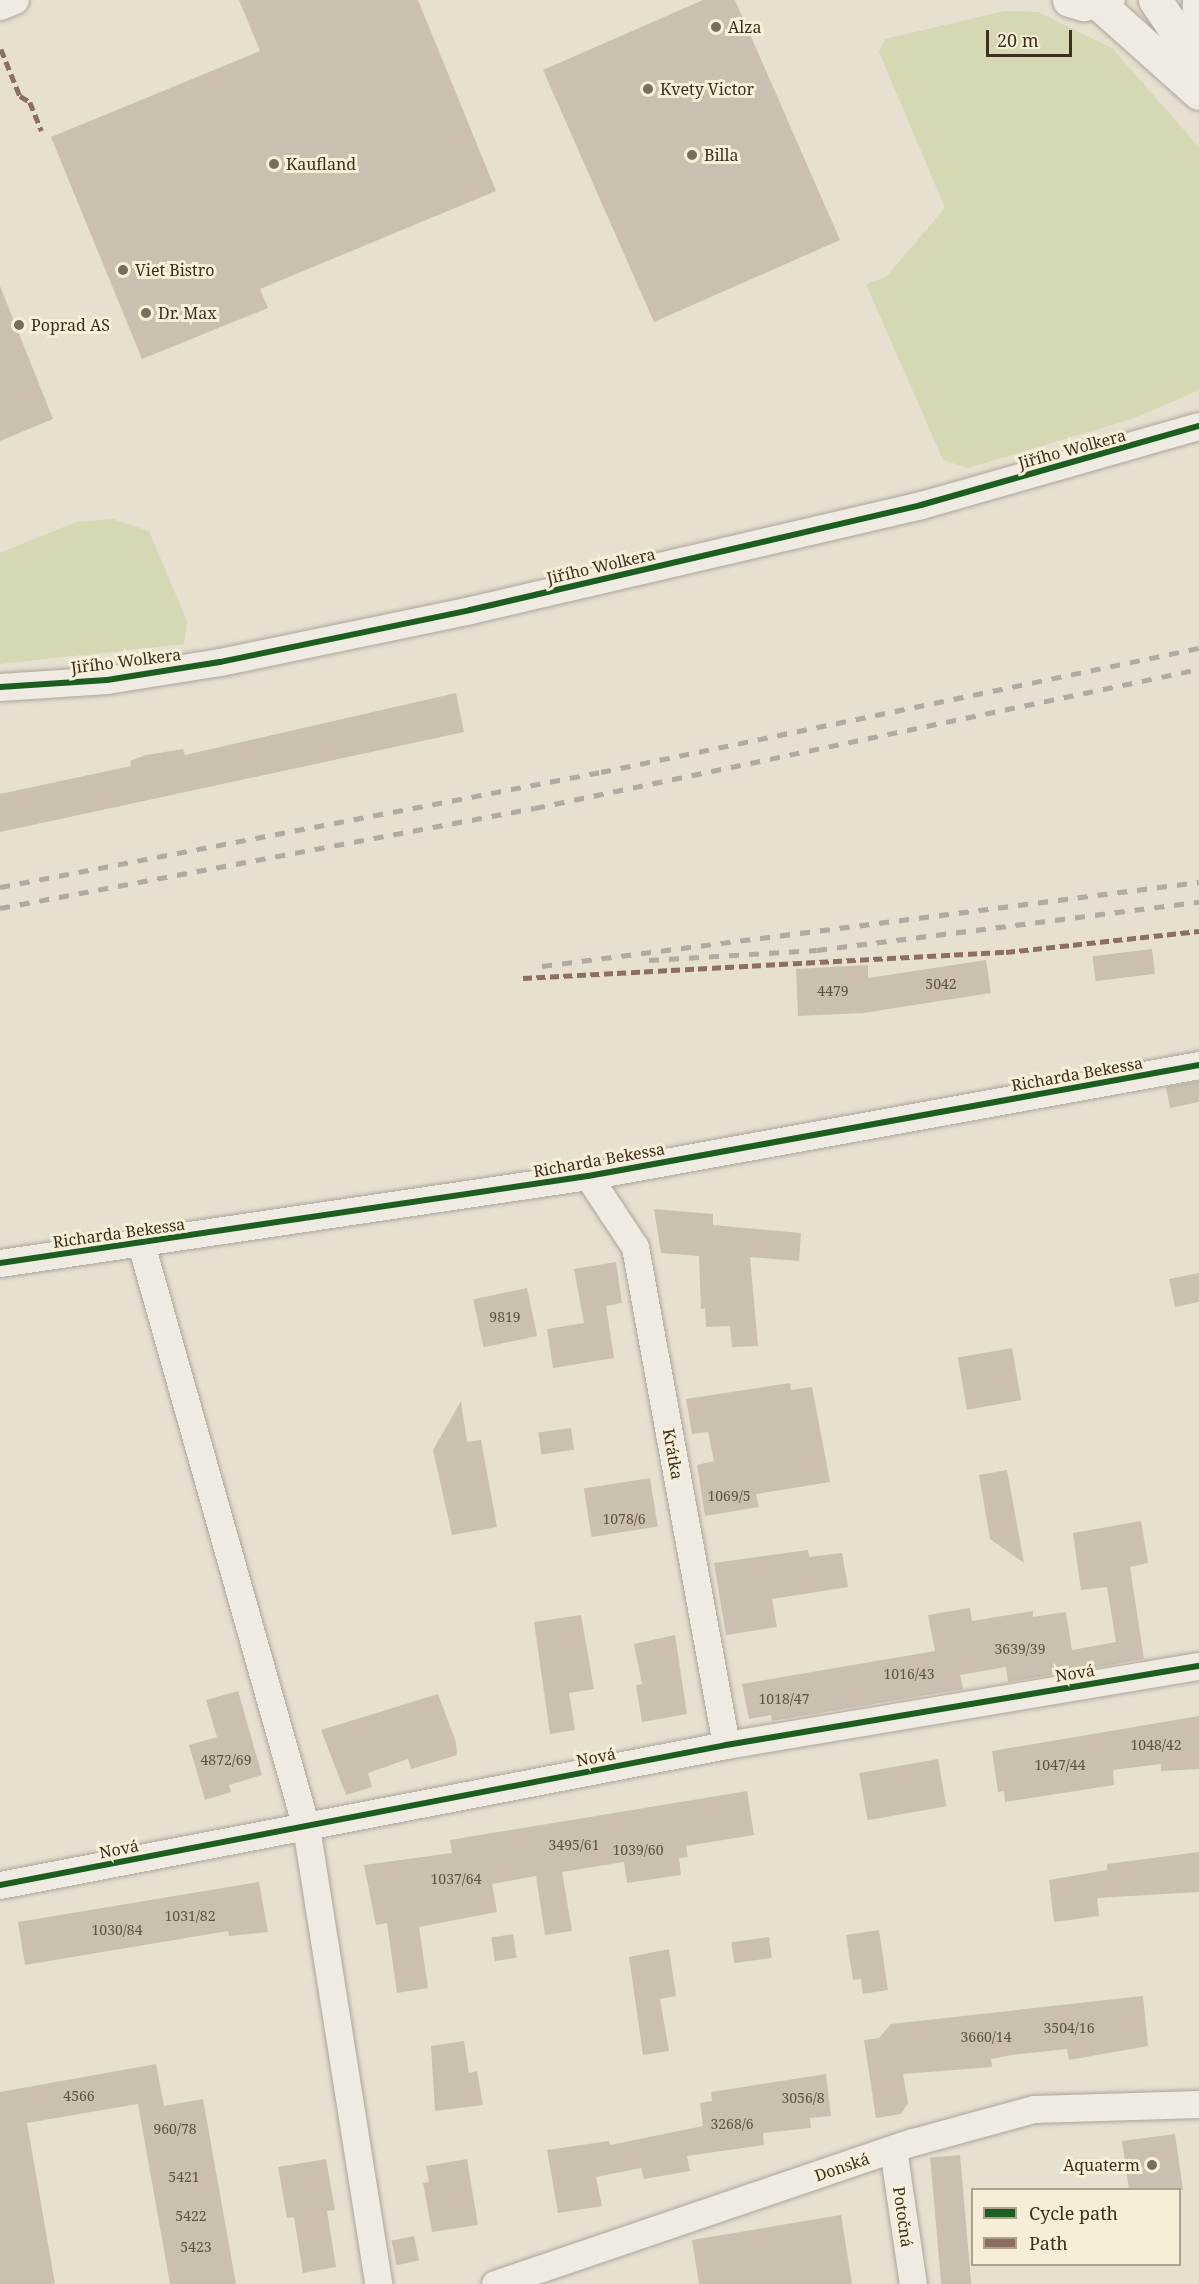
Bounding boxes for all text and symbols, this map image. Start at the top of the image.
place label: Alza [728,17,761,37]
scale bar [989,18,1074,56]
marker: Alza [709,20,723,34]
text: 20 m [997,28,1039,52]
place label: Kvety Victor [660,79,754,99]
marker: Kvety Victor [641,82,655,96]
place label: Billa [704,145,739,165]
marker: Billa [685,148,699,162]
place label: Kaufland [286,154,356,174]
marker: Kaufland [267,157,281,171]
place label: Viet Bistro [135,260,214,280]
marker: Viet Bistro [116,263,130,277]
place label: Dr. Max [158,303,217,323]
marker: Dr. Max [139,306,153,320]
place label: Poprad AS [31,315,110,335]
marker: Poprad AS [12,318,26,332]
street label: Jiřího Wolkera [1016,425,1128,473]
street label: Jiřího Wolkera [545,544,657,588]
street label: Jiřího Wolkera [70,645,182,677]
house number: 5042 [925,976,957,992]
house number: 4479 [817,983,849,999]
street label: Richarda Bekessa [1010,1053,1144,1095]
street label: Richarda Bekessa [532,1139,666,1181]
street label: Richarda Bekessa [52,1214,186,1252]
house number: 9819 [489,1309,521,1325]
street label: Krátka [659,1427,687,1481]
house number: 1069/5 [707,1488,751,1504]
house number: 1078/6 [602,1511,646,1527]
house number: 3639/39 [995,1641,1045,1657]
street label: Nová [1054,1660,1096,1686]
house number: 1016/43 [884,1666,934,1682]
house number: 1018/47 [759,1691,809,1707]
house number: 1048/42 [1131,1737,1181,1753]
street label: Nová [575,1744,617,1770]
house number: 4872/69 [201,1752,251,1768]
house number: 1047/44 [1035,1757,1085,1773]
street label: Nová [98,1836,140,1862]
house number: 3495/61 [549,1837,599,1853]
house number: 1039/60 [613,1842,663,1858]
house number: 1037/64 [431,1871,481,1887]
house number: 1031/82 [165,1908,215,1924]
house number: 1030/84 [92,1922,142,1938]
house number: 3504/16 [1044,2020,1094,2036]
house number: 3660/14 [961,2029,1011,2045]
house number: 4566 [63,2088,95,2104]
house number: 3056/8 [781,2090,825,2106]
house number: 3268/6 [710,2116,754,2132]
house number: 960/78 [153,2121,197,2137]
street label: Donská [812,2149,872,2185]
place label: Aquaterm [1063,2155,1140,2175]
marker: Aquaterm [1145,2158,1159,2172]
house number: 5421 [168,2169,200,2185]
street label: Potočná [889,2185,917,2249]
legend [971,2188,1181,2266]
text: Cycle path [1029,2201,1118,2225]
house number: 5422 [175,2208,207,2224]
text: Path [1029,2231,1068,2255]
house number: 5423 [180,2239,212,2255]

